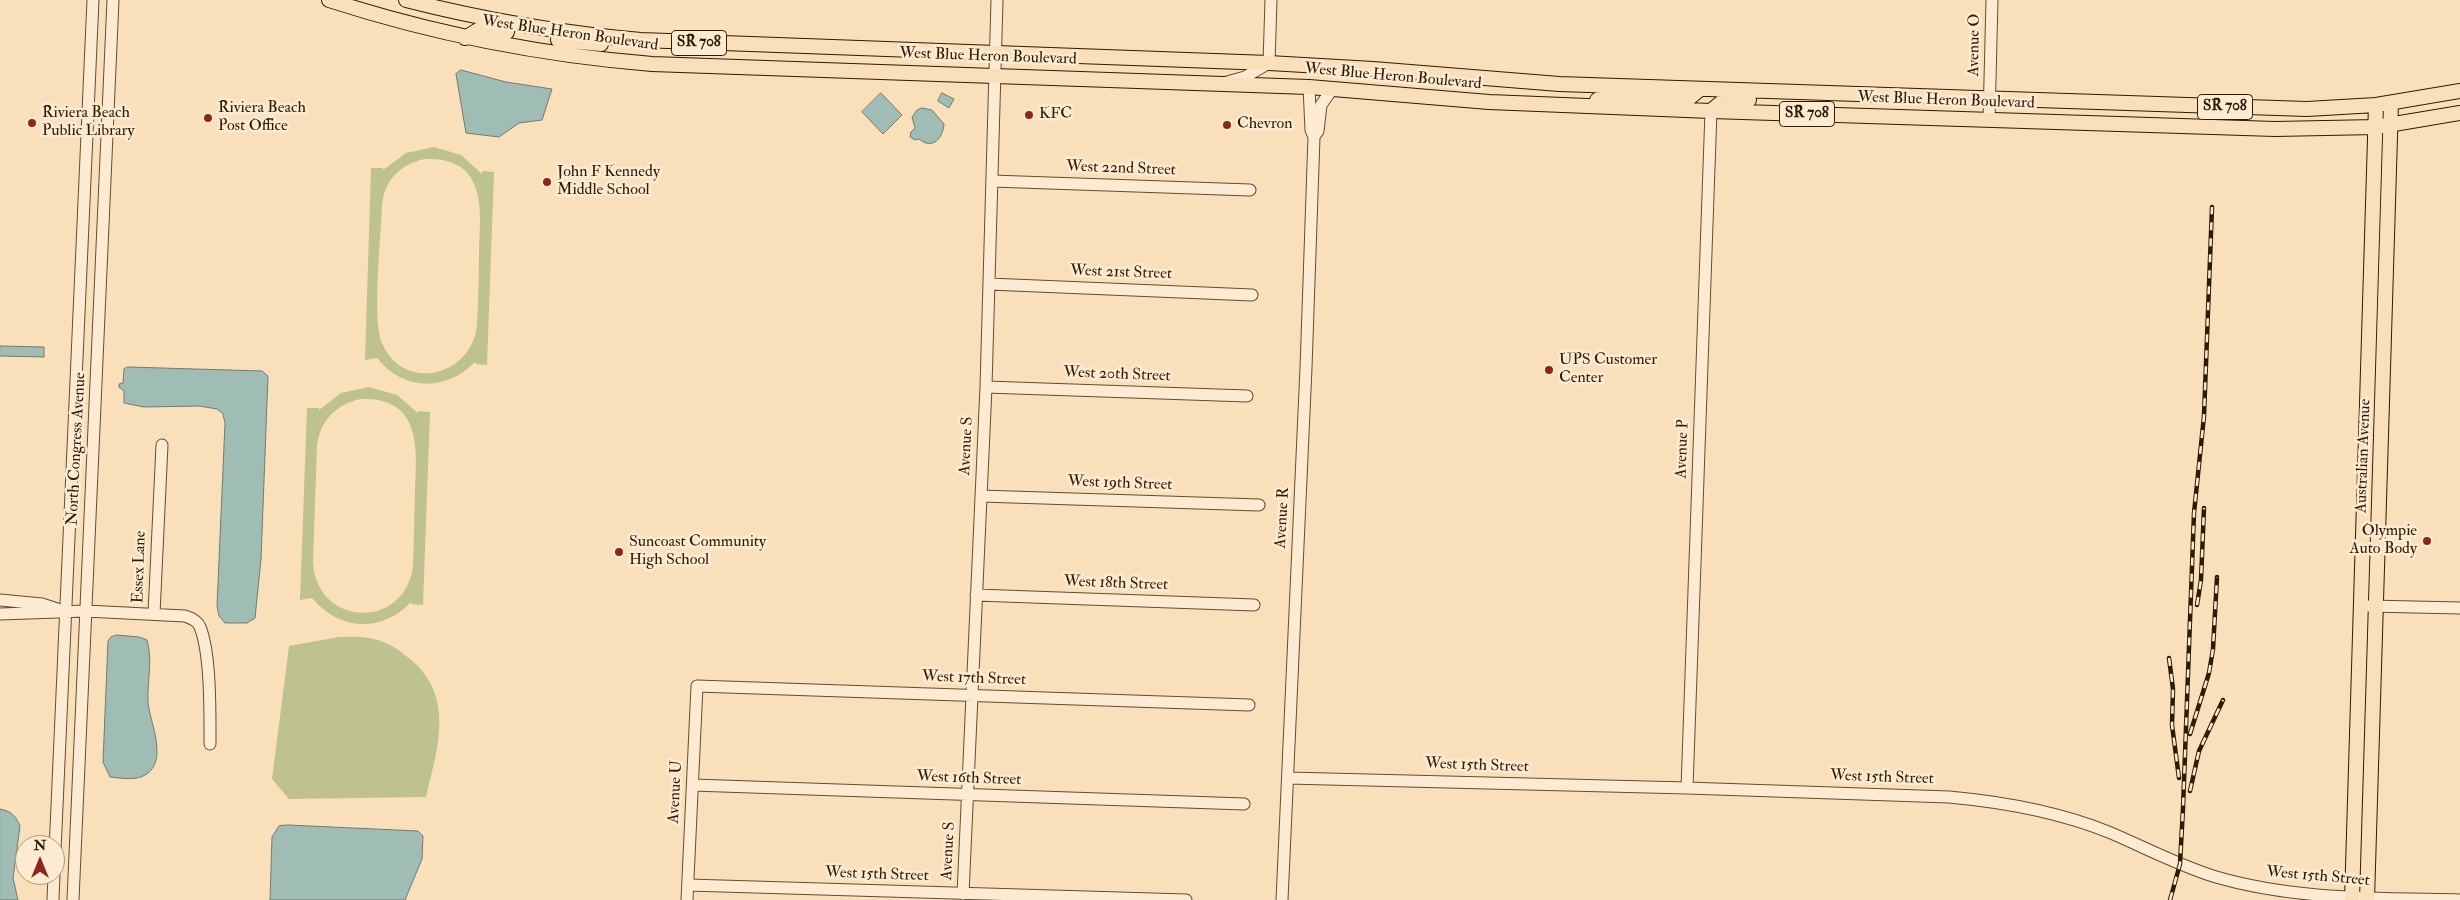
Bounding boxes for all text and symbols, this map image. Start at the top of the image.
street label: West Blue Heron Boulevard [481,12,659,56]
street label: Avenue O [1965,13,1985,77]
road number: SR 708 [672,30,726,56]
street label: West Blue Heron Boulevard [899,44,1077,70]
street label: West Blue Heron Boulevard [1304,60,1482,94]
street label: West Blue Heron Boulevard [1857,88,2035,114]
road number: SR 708 [2198,94,2252,120]
place label: Riviera Beach Post Office [218,99,306,137]
road number: SR 708 [1780,102,1834,126]
place label: Riviera Beach Public Library [42,104,135,142]
place label: KFC [1039,105,1072,125]
marker: KFC [1023,109,1035,121]
marker: Riviera Beach Post Office [202,112,214,124]
place label: Chevron [1237,115,1293,135]
marker: Riviera Beach Public Library [26,117,38,129]
marker: Chevron [1221,119,1233,131]
street label: West 22nd Street [1066,157,1176,181]
place label: John F Kennedy Middle School [557,163,660,201]
marker: John F Kennedy Middle School [541,176,553,188]
street label: West 21st Street [1070,262,1172,284]
place label: UPS Customer Center [1559,351,1657,389]
street label: West 20th Street [1063,364,1171,386]
marker: UPS Customer Center [1543,364,1555,376]
street label: North Congress Avenue [63,372,91,526]
street label: Australian Avenue [2352,398,2376,514]
street label: Avenue S [956,416,978,476]
street label: Avenue P [1672,419,1694,479]
street label: West 19th Street [1067,473,1173,495]
street label: Avenue R [1272,487,1294,549]
place label: Olympie Auto Body [2349,522,2417,560]
street label: Essex Lane [129,530,151,604]
place label: Suncoast Community High School [629,533,766,571]
marker: Olympie Auto Body [2421,535,2433,547]
marker: Suncoast Community High School [613,546,625,558]
street label: West 18th Street [1064,573,1168,595]
street label: West 17th Street [922,668,1026,690]
street label: West 15th Street [1425,755,1529,777]
street label: Avenue U [665,760,687,824]
street label: West 15th Street [1830,767,1934,789]
street label: West 16th Street [916,768,1022,790]
street label: Avenue S [938,821,960,881]
north arrow [15,835,65,885]
text: N [34,837,46,854]
street label: West 15th Street [2265,863,2371,891]
street label: West 15th Street [825,864,929,886]

